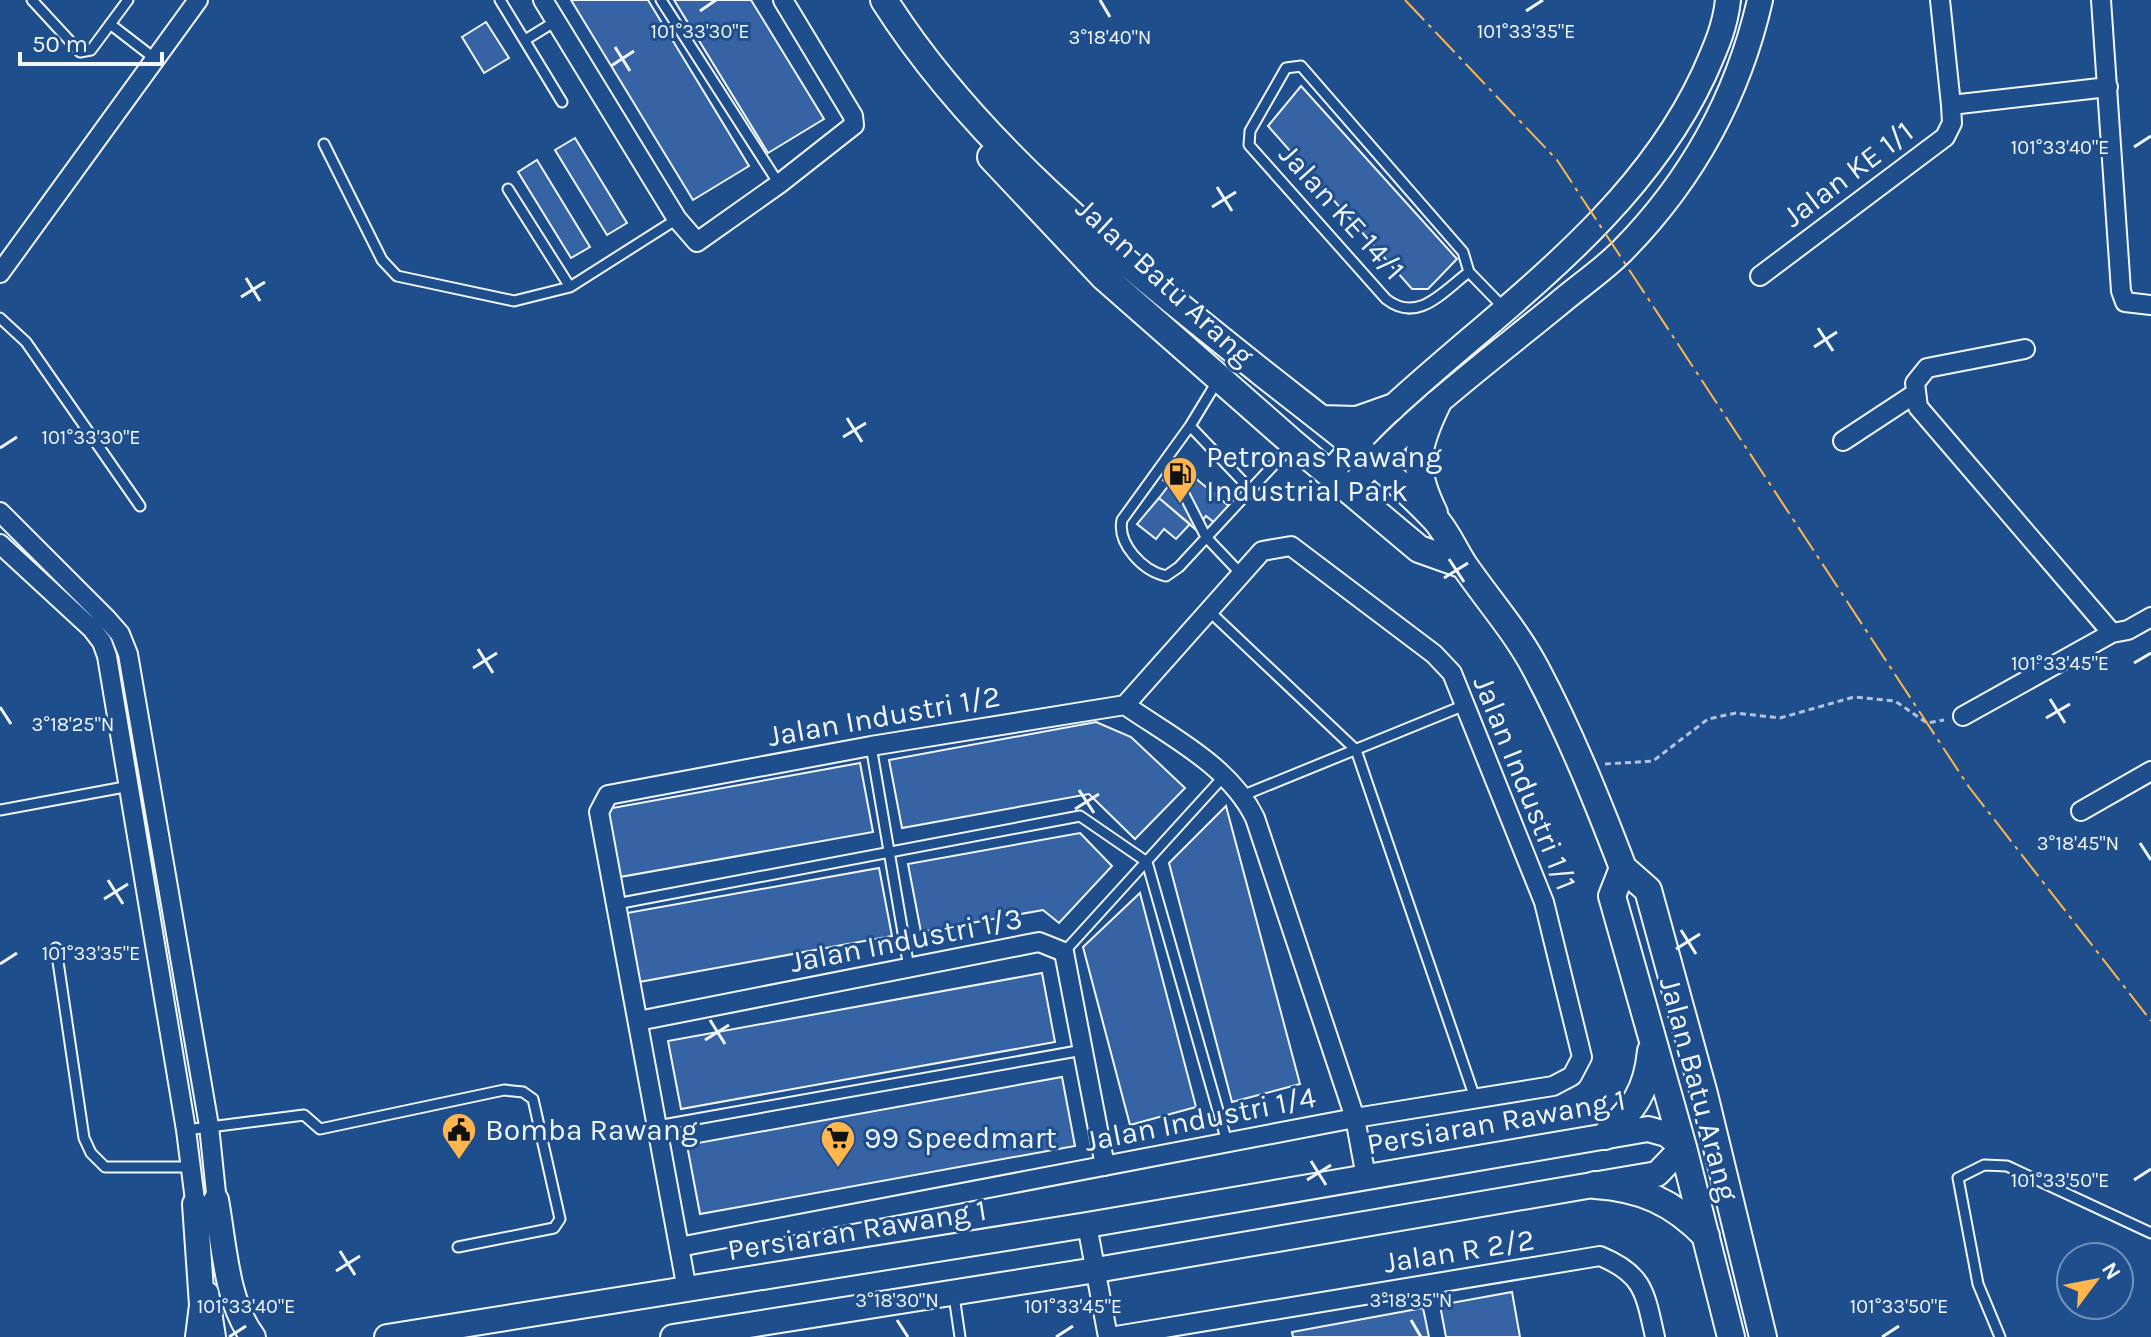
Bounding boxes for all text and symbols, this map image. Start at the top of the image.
scale bar [20,16,162,66]
text: 101°33'30"E [650,20,750,43]
text: 101°33'35"E [1477,20,1575,43]
text: 3°18'40"N [1068,26,1152,49]
text: 50 m [32,30,88,58]
street label: Jalan KE 1/1 [1776,113,1920,235]
text: 101°33'40"E [2011,136,2109,159]
street label: Jalan KE 14/1 [1272,137,1412,287]
street label: Jalan Batu Arang [1069,190,1261,374]
text: 101°33'30"E [41,426,141,449]
place label: Petronas Rawang Industrial Park [1206,439,1442,509]
fuel station icon: Petronas Rawang Industrial Park [1161,455,1199,505]
text: 101°33'45"E [2011,652,2109,675]
street label: Jalan Industri 1/1 [1466,671,1584,895]
street label: Jalan Industri 1/2 [765,678,1003,754]
text: 3°18'25"N [32,713,114,736]
text: 3°18'45"N [2037,832,2119,855]
street label: Jalan Industri 1/3 [787,900,1025,980]
text: 101°33'35"E [42,942,140,965]
street label: Jalan Batu Arang [1652,973,1746,1205]
street label: Jalan Industri 1/4 [1081,1079,1319,1159]
street label: Persiaran Rawang 1 [1364,1082,1628,1162]
public building icon: Bomba Rawang [440,1111,478,1161]
place label: Bomba Rawang [485,1112,698,1148]
supermarket icon: 99 Speedmart [819,1119,857,1169]
place label: 99 Speedmart [864,1120,1057,1156]
text: 101°33'50"E [2011,1169,2109,1192]
street label: Persiaran Rawang 1 [725,1192,989,1268]
street label: Jalan R 2/2 [1381,1221,1537,1281]
north arrow [2055,1241,2135,1321]
text: N [2096,1257,2126,1285]
text: 3°18'30"N [855,1289,939,1312]
text: 3°18'35"N [1369,1289,1453,1312]
text: 101°33'40"E [197,1295,295,1318]
text: 101°33'45"E [1024,1295,1122,1318]
text: 101°33'50"E [1850,1295,1948,1318]

